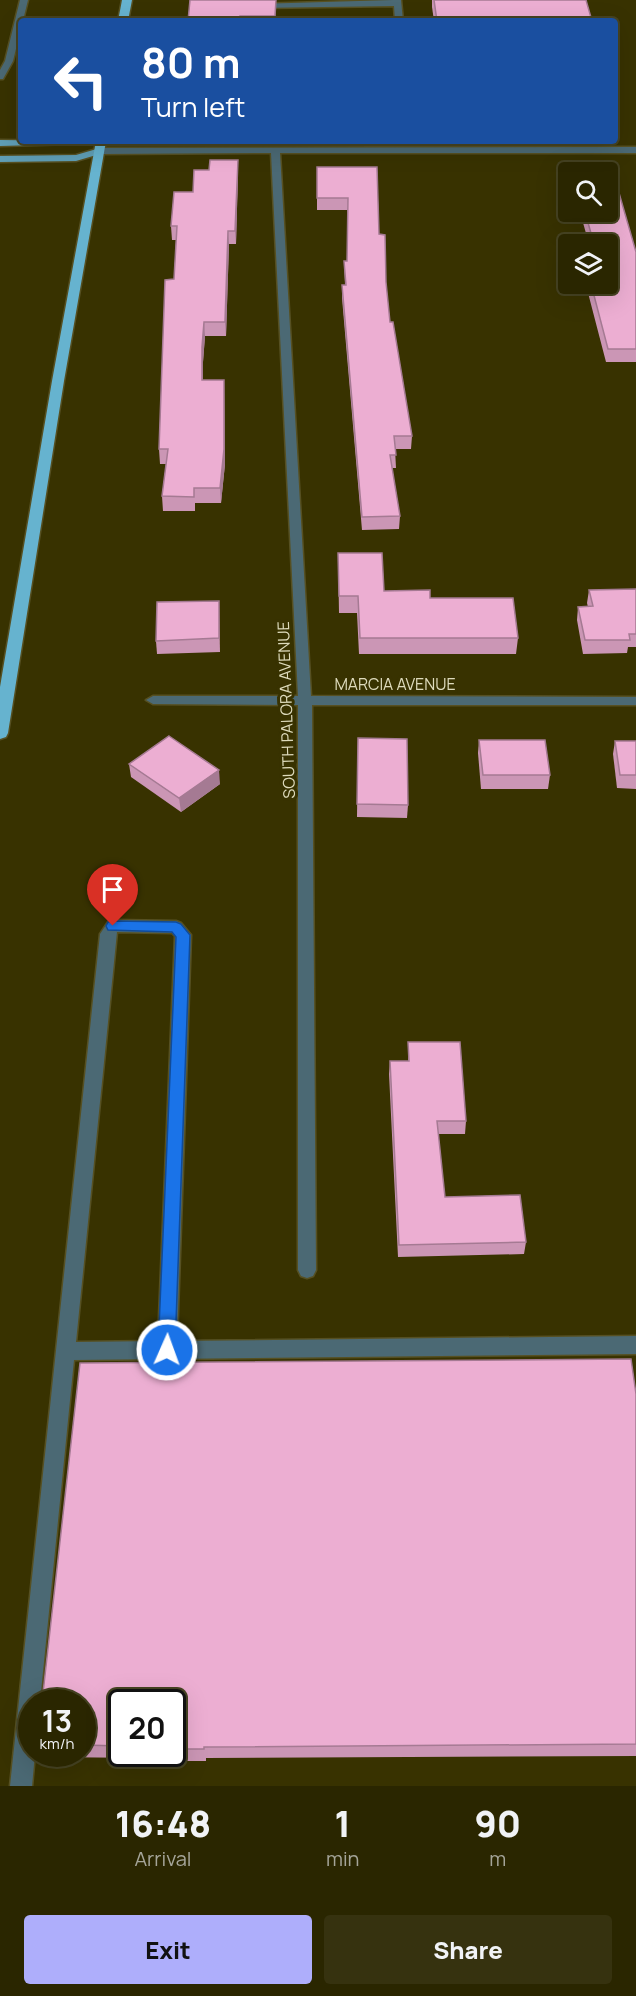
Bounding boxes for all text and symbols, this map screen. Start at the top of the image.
text: 80 m [141,33,241,91]
icon: left [42,42,120,120]
text: Turn left [141,88,245,125]
map controls [558,162,618,294]
button: search [558,162,618,222]
button: layers [558,234,618,294]
street label: SOUTH PALORA AVENUE [272,621,300,799]
street label: MARCIA AVENUE [334,673,456,695]
pin [87,864,138,926]
icon: arrive [96,873,129,906]
position arrow [135,1318,199,1382]
speed limit sign: 20 [108,1689,186,1767]
text: 13 [42,1700,72,1741]
text: km/h [40,1733,74,1754]
text: 16:48 [115,1799,211,1848]
text: 1 [335,1799,351,1848]
text: 90 [474,1799,521,1848]
text: Arrival [134,1845,192,1872]
text: min [326,1845,359,1872]
text: m [489,1845,506,1872]
button: Exit [24,1915,312,1984]
button: Share [324,1915,612,1984]

